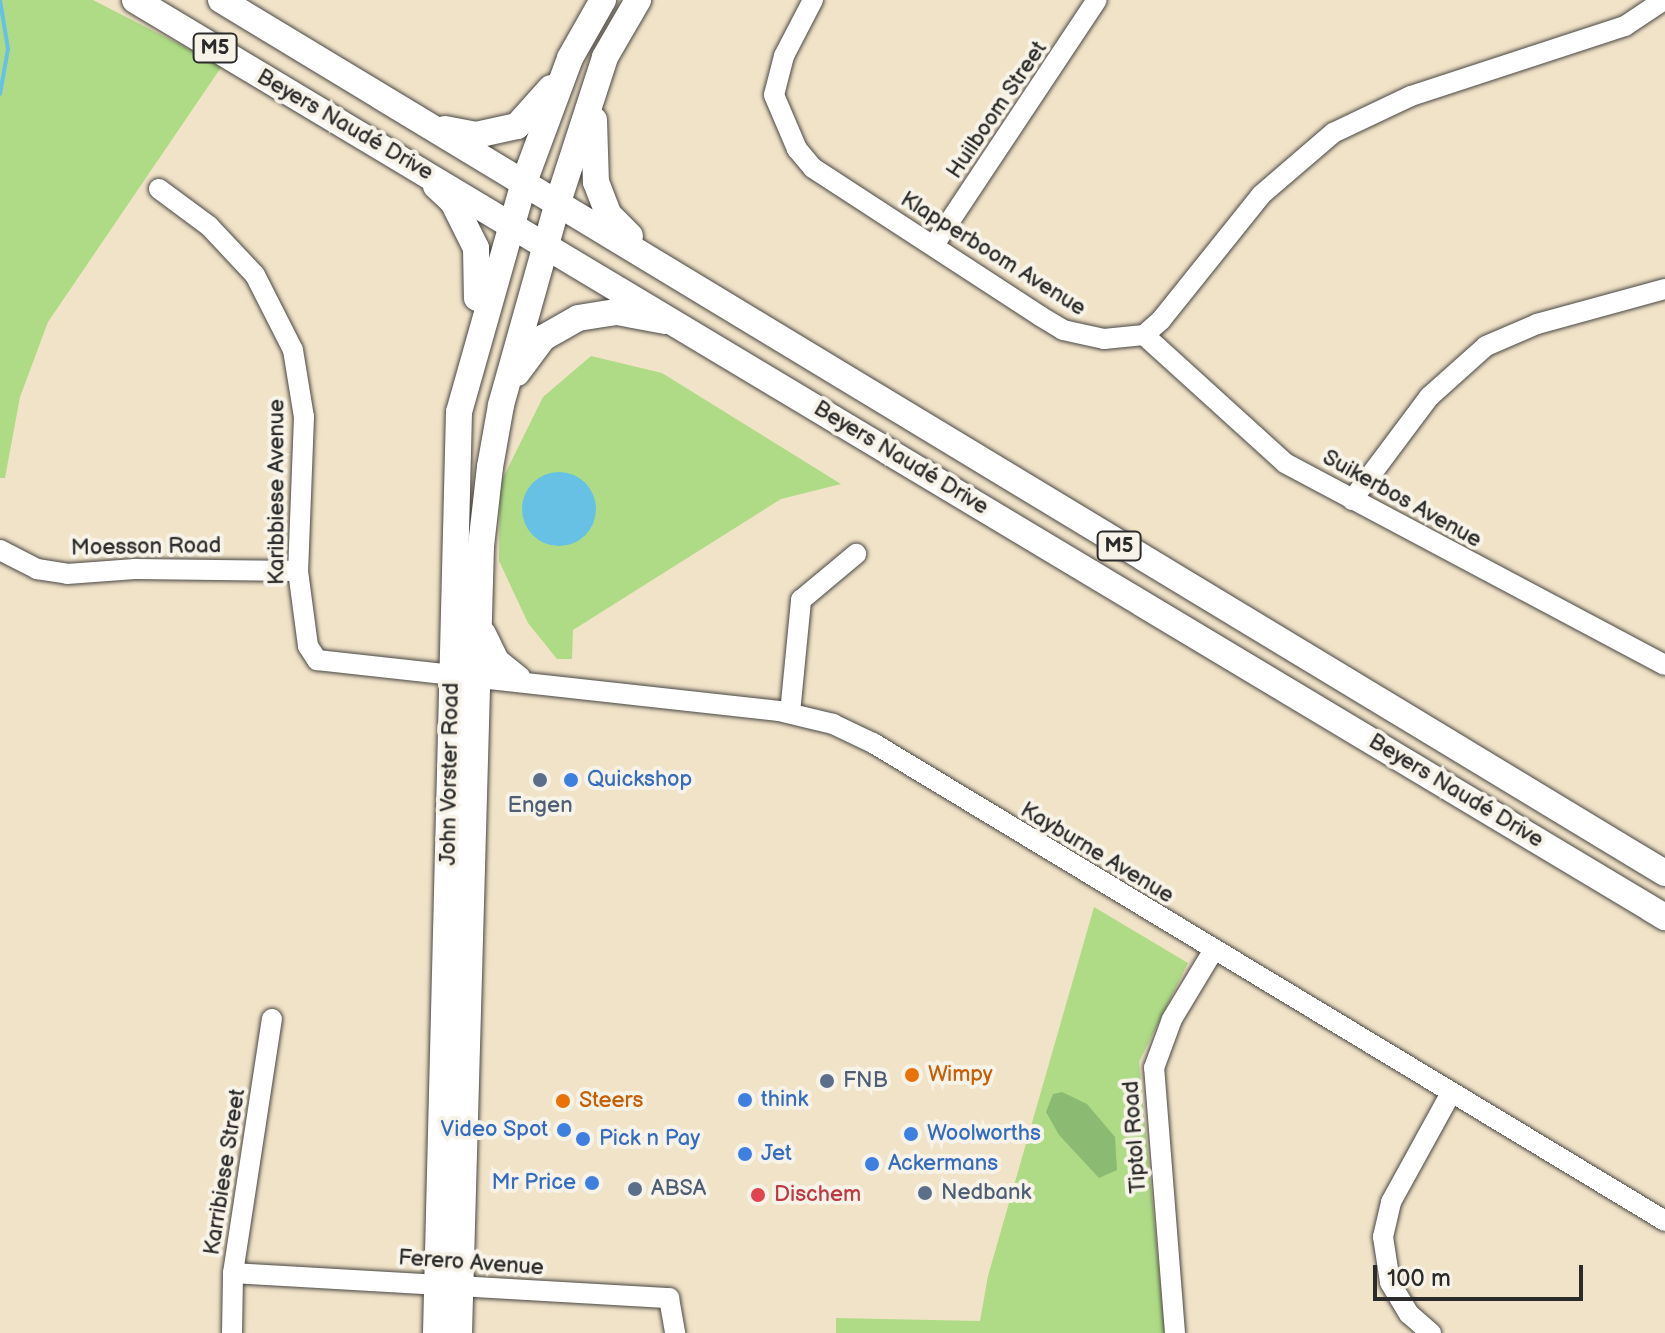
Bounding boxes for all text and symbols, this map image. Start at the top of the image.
road number: M5 [191,32,239,64]
street label: Huilboom Street [941,36,1053,184]
street label: Beyers Naudé Drive [252,64,438,186]
street label: Klapperboom Avenue [896,186,1090,322]
street label: Beyers Naudé Drive [809,395,993,521]
street label: Karibbiese Avenue [264,399,290,585]
street label: Suikerbos Avenue [1318,444,1486,554]
road number: M5 [1095,530,1143,562]
street label: Moesson Road [71,532,221,562]
street label: John Vorster Road [435,682,465,866]
street label: Beyers Naudé Drive [1364,728,1548,854]
place label: Quickshop [587,767,692,793]
marker: Engen [531,771,549,789]
marker: Quickshop [562,771,580,789]
place label: Engen [507,793,573,819]
street label: Kayburne Avenue [1016,797,1178,909]
place label: Wimpy [928,1062,993,1088]
marker: Wimpy [903,1066,921,1084]
place label: FNB [843,1068,888,1094]
marker: FNB [818,1072,836,1090]
street label: Tiptol Road [1118,1080,1152,1194]
street label: Karribiese Street [199,1087,251,1257]
place label: think [761,1087,808,1113]
place label: Steers [579,1088,643,1114]
marker: think [736,1091,754,1109]
marker: Steers [554,1092,572,1110]
place label: Video Spot [440,1117,548,1143]
marker: Video Spot [555,1121,573,1139]
place label: Woolworths [927,1121,1041,1147]
marker: Woolworths [902,1125,920,1143]
place label: Pick n Pay [599,1126,700,1152]
marker: Pick n Pay [574,1130,592,1148]
place label: Jet [761,1141,792,1167]
marker: Jet [736,1145,754,1163]
place label: Ackermans [888,1151,998,1177]
marker: Ackermans [863,1155,881,1173]
place label: Mr Price [491,1170,576,1196]
marker: Mr Price [583,1174,601,1192]
place label: ABSA [651,1176,706,1202]
marker: ABSA [626,1180,644,1198]
place label: Nedbank [941,1180,1031,1206]
place label: Dischem [774,1182,861,1208]
marker: Nedbank [916,1184,934,1202]
marker: Dischem [749,1186,767,1204]
street label: Ferero Avenue [397,1245,545,1281]
scale bar [1377,1249,1587,1299]
text: 100 m [1387,1264,1451,1293]

